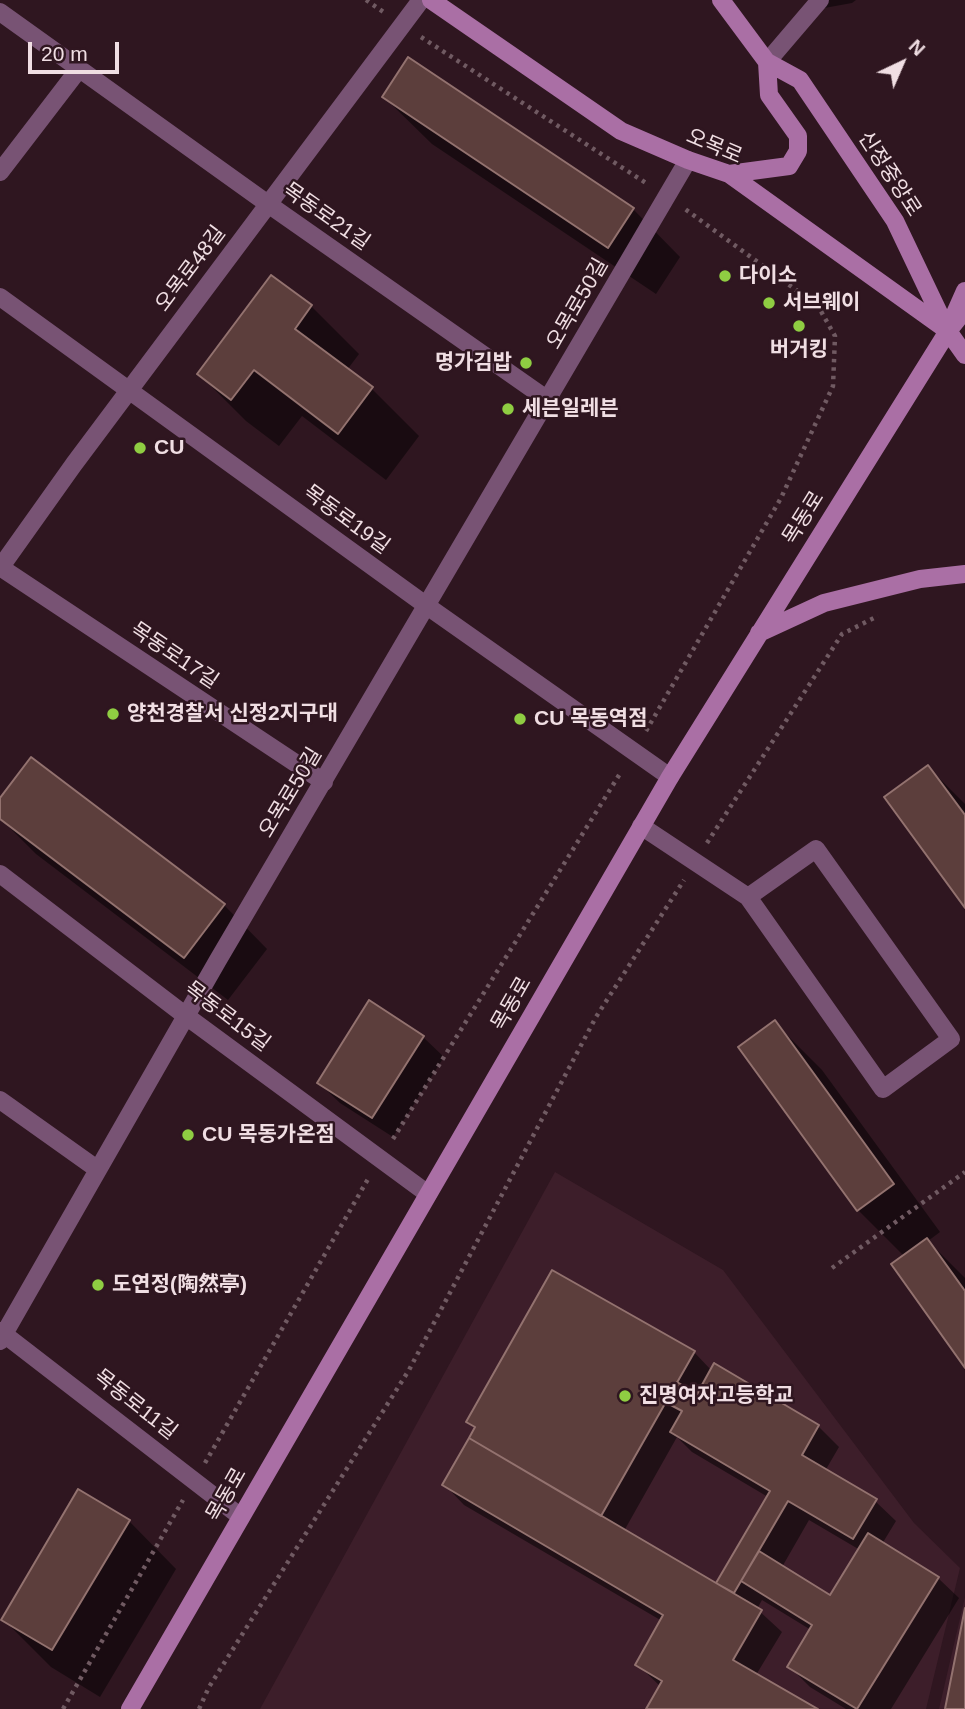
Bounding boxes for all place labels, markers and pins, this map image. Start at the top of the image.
place label: 다이소 [739,263,797,289]
marker: 다이소 [717,268,733,284]
place label: 서브웨이 [783,290,860,316]
marker: 서브웨이 [761,295,777,311]
marker: 버거킹 [791,318,807,334]
place label: 버거킹 [770,337,828,363]
place label: 명가김밥 [435,350,512,376]
marker: 명가김밥 [518,355,534,371]
place label: 세븐일레븐 [522,396,619,422]
marker: 세븐일레븐 [500,401,516,417]
place label: CU [154,435,184,461]
marker: CU [132,440,148,456]
place label: 양천경찰서 신정2지구대 [127,701,338,727]
marker: 양천경찰서 신정2지구대 [105,706,121,722]
place label: CU 목동역점 [534,706,647,732]
marker: CU 목동역점 [512,711,528,727]
place label: CU 목동가온점 [202,1122,335,1148]
marker: CU 목동가온점 [180,1127,196,1143]
place label: 도연정(陶然亭) [112,1272,247,1298]
marker: 도연정(陶然亭) [90,1277,106,1293]
place label: 진명여자고등학교 [639,1383,794,1409]
marker: 진명여자고등학교 [617,1388,633,1404]

